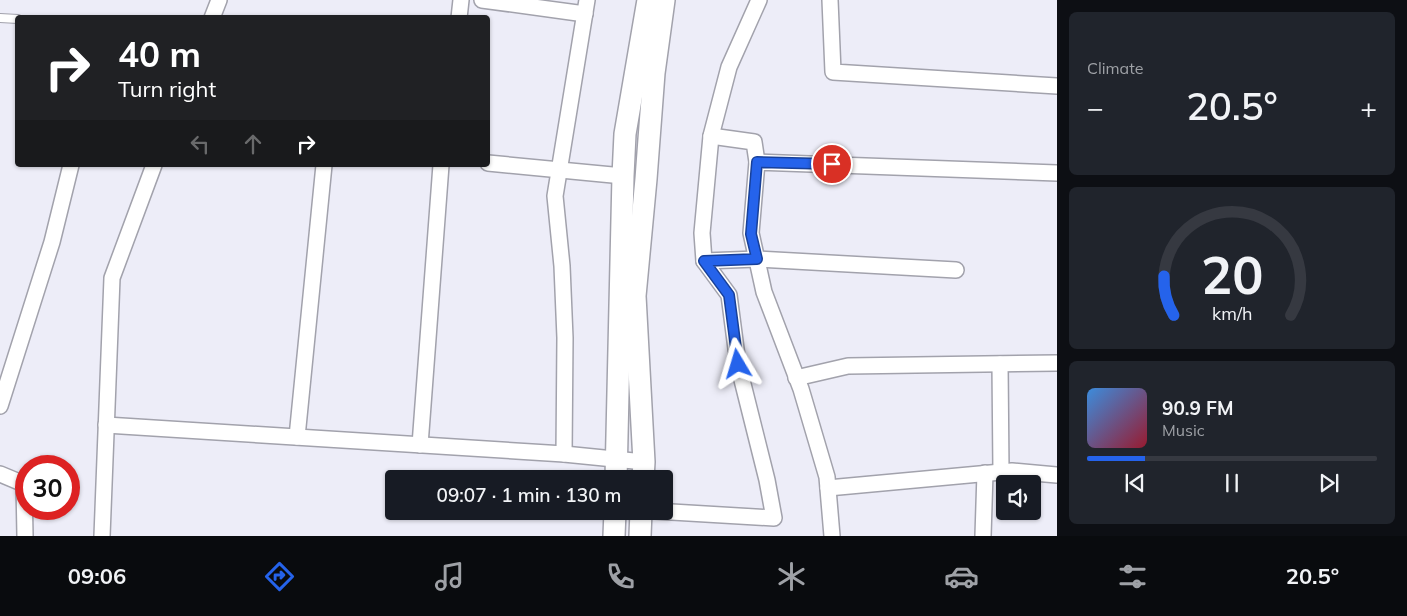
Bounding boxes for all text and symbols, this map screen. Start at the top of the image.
text: 40 m [118,32,201,76]
icon: right [35,35,100,100]
text: Climate [1087,58,1143,78]
text: Turn right [118,75,216,103]
text: 20.5° [1186,82,1278,130]
text: − [1087,90,1104,125]
text: + [1360,90,1377,125]
icon: left [186,130,214,158]
icon: ahead [239,130,267,158]
icon: right [292,130,320,158]
pin [811,143,853,185]
icon: arrive [818,150,846,178]
text: 20 [1201,242,1263,307]
text: km/h [1212,302,1252,324]
position arrow [711,337,763,389]
text: 90.9 FM [1162,396,1234,420]
text: Music [1162,420,1205,440]
speed limit sign: 30 [15,455,80,520]
icon: previous [1121,469,1149,497]
icon: pause [1218,469,1246,497]
icon: next [1315,469,1343,497]
map controls [996,475,1041,520]
button: sound [996,475,1041,520]
text: 09:07 · 1 min · 130 m [436,483,622,507]
icon: directions [262,559,297,594]
icon: music [432,559,467,594]
icon: phone [603,559,638,594]
icon: climate [774,559,809,594]
icon: car [944,559,979,594]
icon: filters [1115,559,1150,594]
text: 09:06 [68,562,126,590]
text: 20.5° [1286,562,1339,590]

